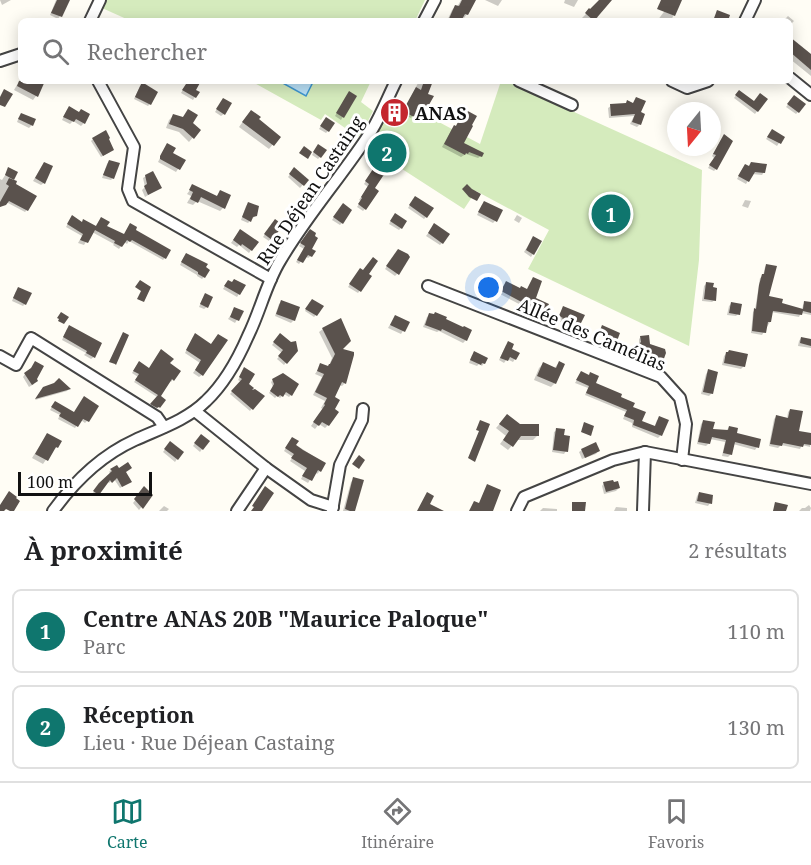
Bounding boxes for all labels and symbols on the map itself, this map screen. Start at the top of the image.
building icon: ANAS [378,97,410,129]
place label: ANAS [415,101,467,125]
north arrow [667,102,721,156]
street label: Rue Déjean Castaing [251,111,369,269]
pin: 2 [368,130,406,176]
pin: 1 [592,192,630,236]
your location [474,273,503,302]
street label: Allée des Camélias [514,292,670,376]
scale bar [18,469,152,496]

